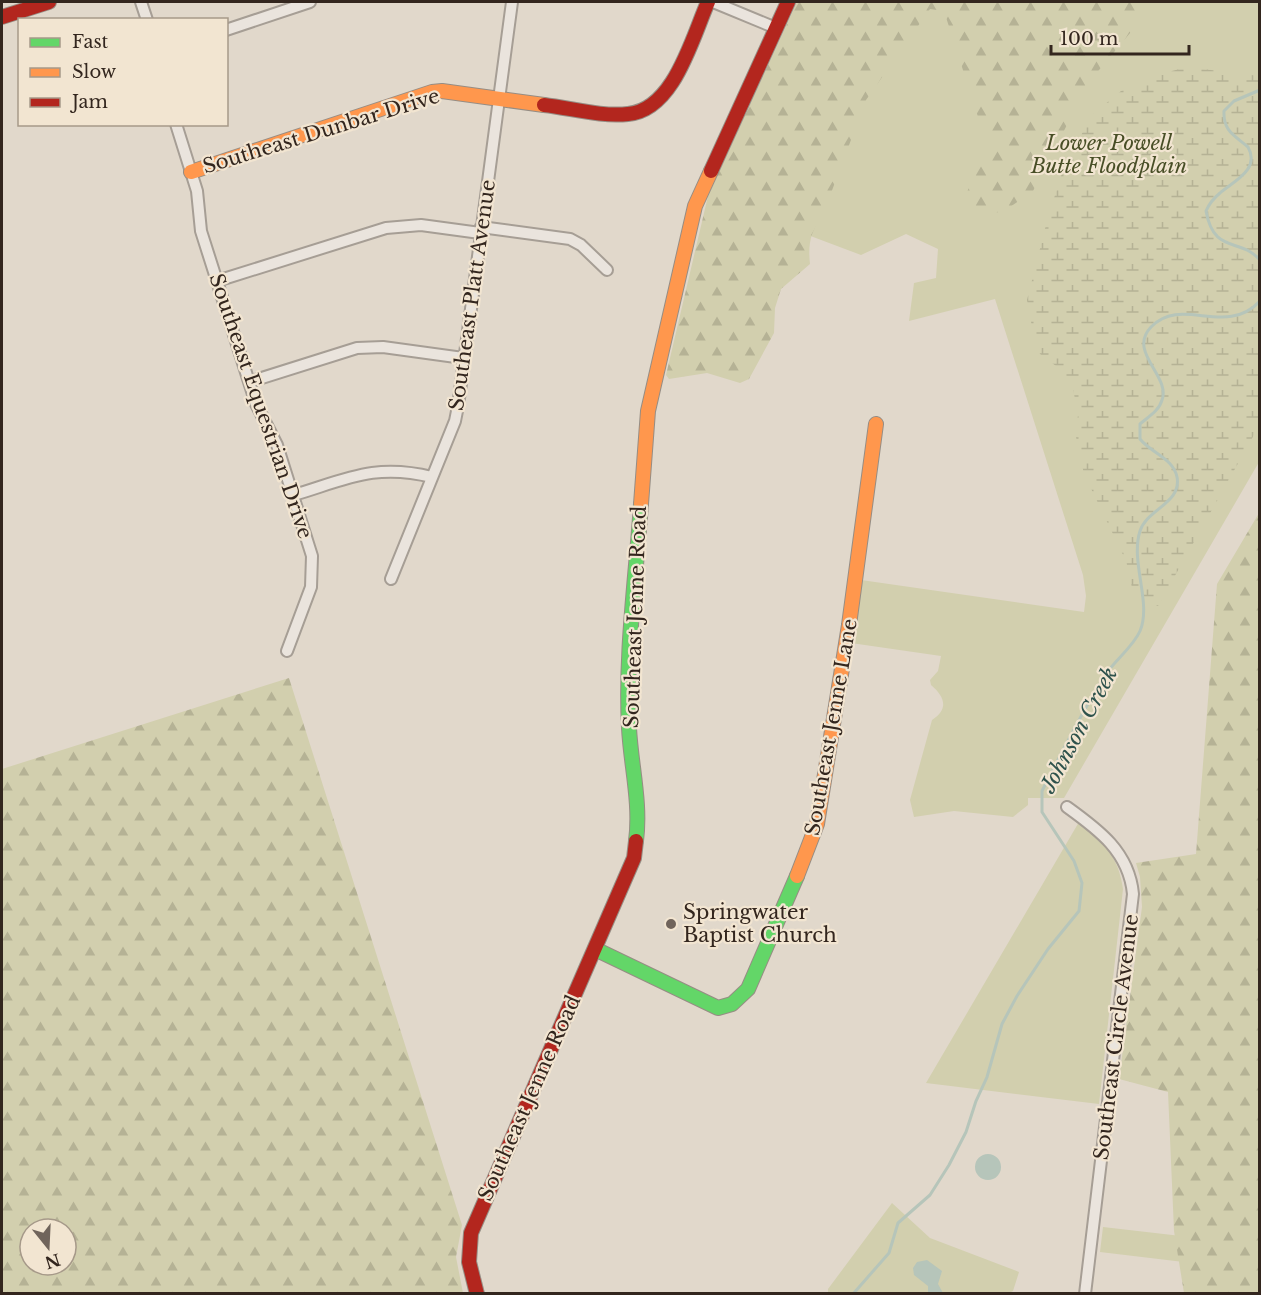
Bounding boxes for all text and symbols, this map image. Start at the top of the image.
legend [18,18,228,126]
scale bar [1051,18,1189,56]
text: 100 m [1060,28,1118,50]
text: Fast [72,31,109,53]
text: Slow [72,61,117,83]
street label: Southeast Dunbar Drive [200,83,442,179]
text: Jam [70,91,108,113]
park label: Lower Powell Butte Floodplain [1030,131,1187,178]
street label: Southeast Platt Avenue [444,178,500,412]
street label: Southeast Equestrian Drive [204,270,318,542]
street label: Southeast Jenne Road [619,505,651,729]
street label: Southeast Jenne Lane [800,617,862,837]
water label: Johnson Creek [1035,663,1123,798]
place label: Springwater Baptist Church [683,900,837,947]
street label: Southeast Circle Avenue [1089,913,1143,1161]
marker: Springwater Baptist Church [664,917,678,931]
street label: Southeast Jenne Road [473,992,585,1204]
north arrow [18,1217,78,1277]
text: N [42,1249,63,1273]

